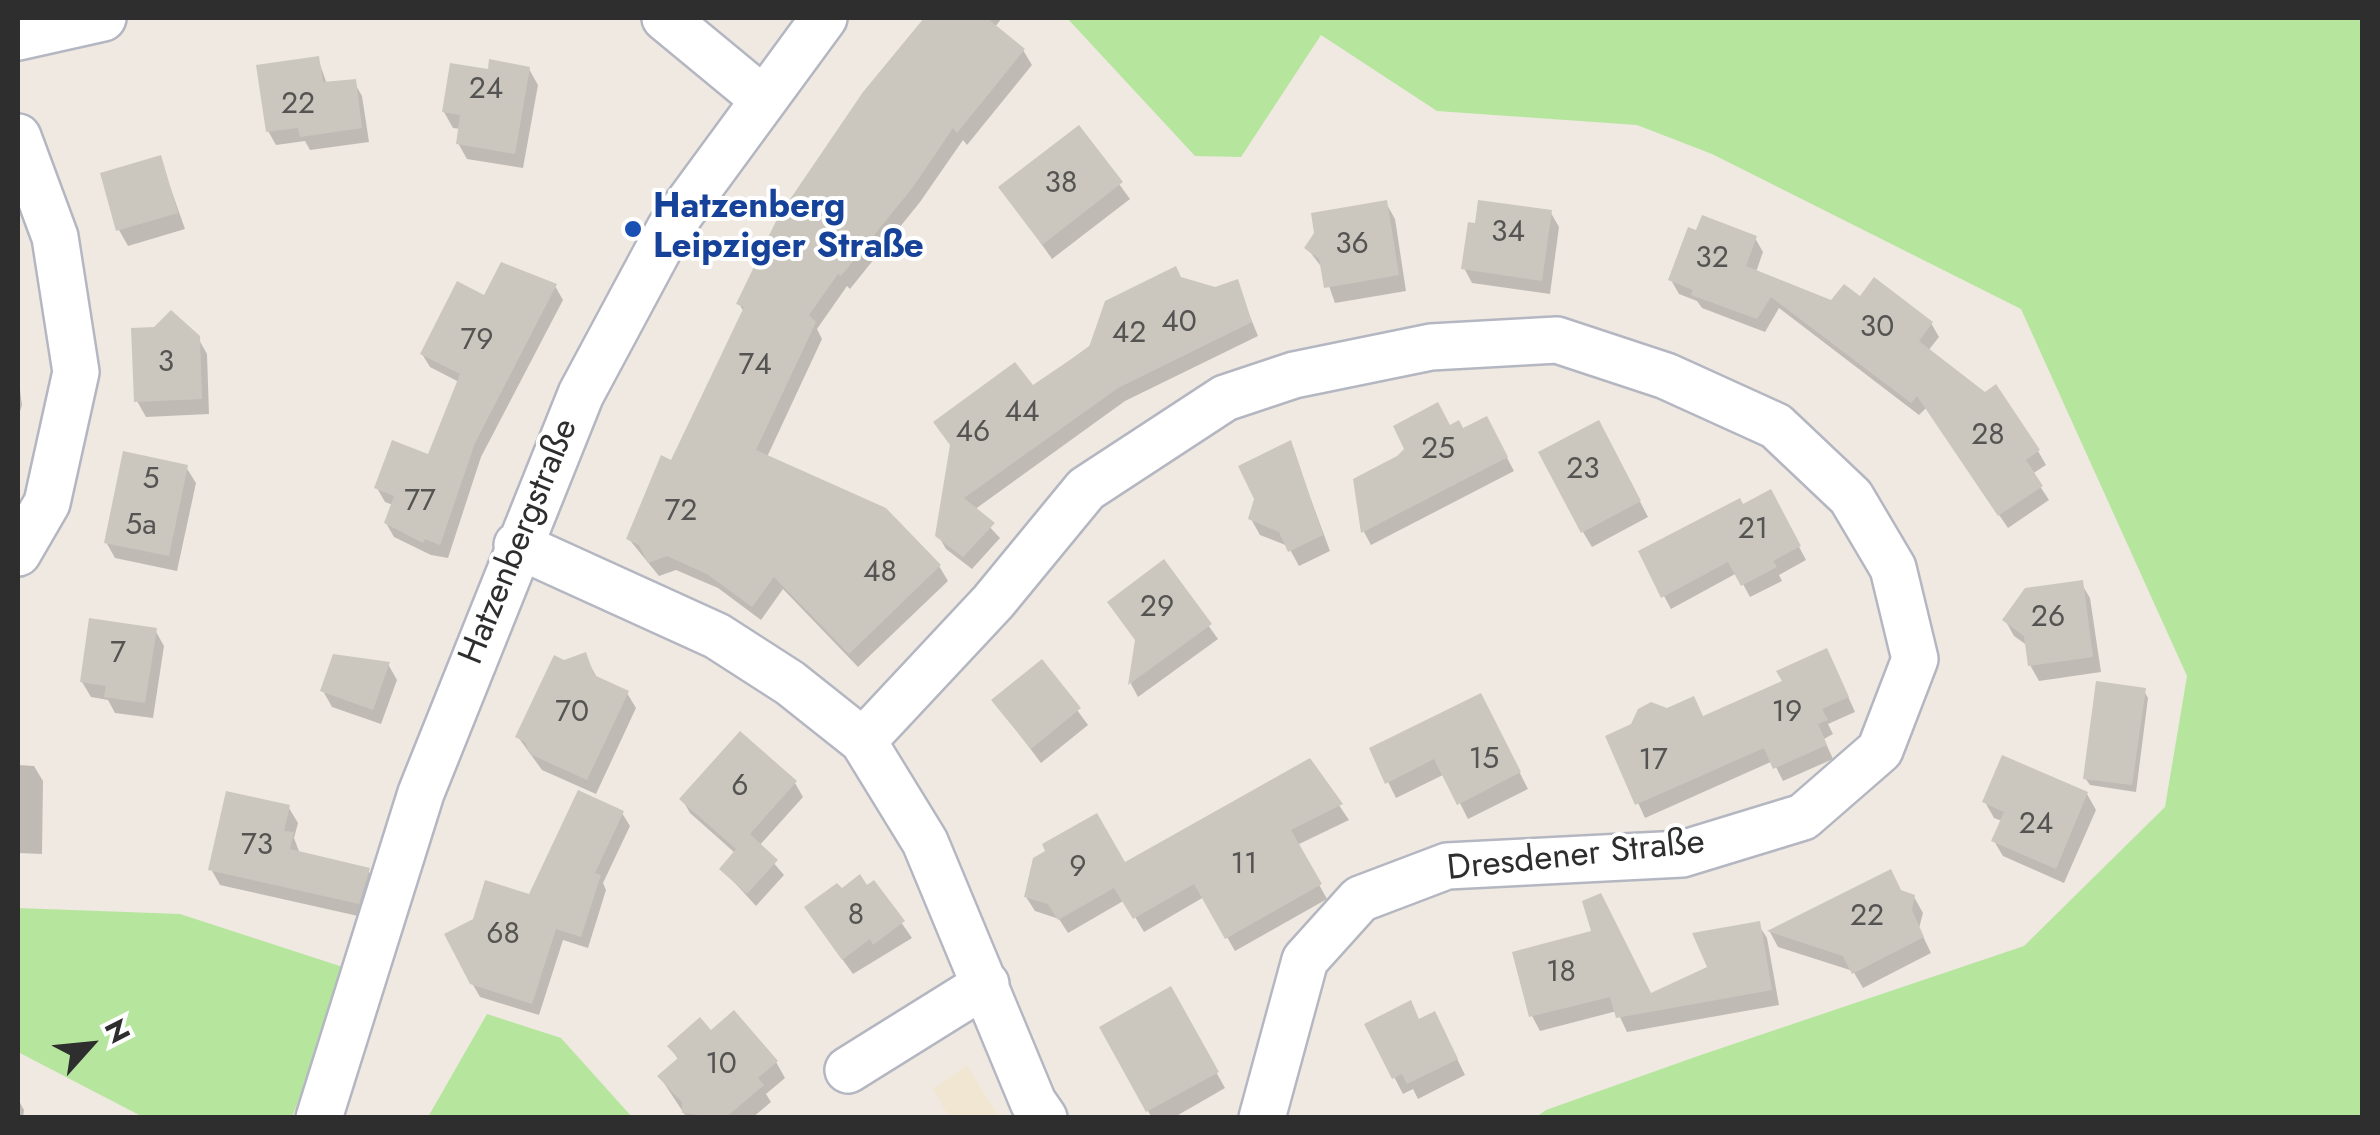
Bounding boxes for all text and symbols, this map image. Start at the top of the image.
house number: 24 [469,73,503,109]
house number: 22 [281,88,315,124]
house number: 38 [1045,167,1077,203]
place label: Hatzenberg Leipziger Straße [653,188,924,270]
house number: 34 [1491,216,1525,252]
marker: Hatzenberg Leipziger Straße [622,218,644,240]
house number: 36 [1335,228,1369,264]
house number: 32 [1695,242,1729,278]
house number: 40 [1161,306,1197,342]
house number: 30 [1860,311,1894,347]
house number: 42 [1112,317,1146,353]
house number: 79 [460,324,494,360]
house number: 3 [158,346,174,382]
house number: 74 [738,349,772,385]
house number: 44 [1005,396,1039,432]
street label: Hatzenbergstraße [452,413,588,671]
house number: 46 [956,416,990,452]
house number: 28 [1971,419,2005,455]
house number: 25 [1421,433,1455,469]
house number: 23 [1566,453,1600,489]
house number: 5 [143,463,159,499]
house number: 77 [404,485,436,521]
house number: 72 [665,495,697,531]
house number: 5a [125,509,157,545]
house number: 21 [1738,513,1768,549]
house number: 48 [863,556,897,592]
house number: 29 [1140,591,1174,627]
house number: 26 [2031,601,2065,637]
house number: 7 [110,637,126,673]
house number: 70 [555,696,589,732]
house number: 19 [1772,696,1802,732]
house number: 15 [1469,743,1499,779]
house number: 17 [1638,744,1668,780]
house number: 6 [731,770,749,806]
house number: 24 [2019,808,2053,844]
street label: Dresdener Straße [1445,823,1707,891]
house number: 73 [241,829,273,865]
house number: 11 [1231,848,1257,884]
house number: 9 [1069,851,1087,887]
house number: 8 [848,899,864,935]
house number: 22 [1850,900,1884,936]
house number: 68 [486,918,520,954]
house number: 18 [1546,956,1576,992]
north arrow [40,995,140,1095]
text: N [94,1012,140,1050]
house number: 10 [705,1048,737,1084]

